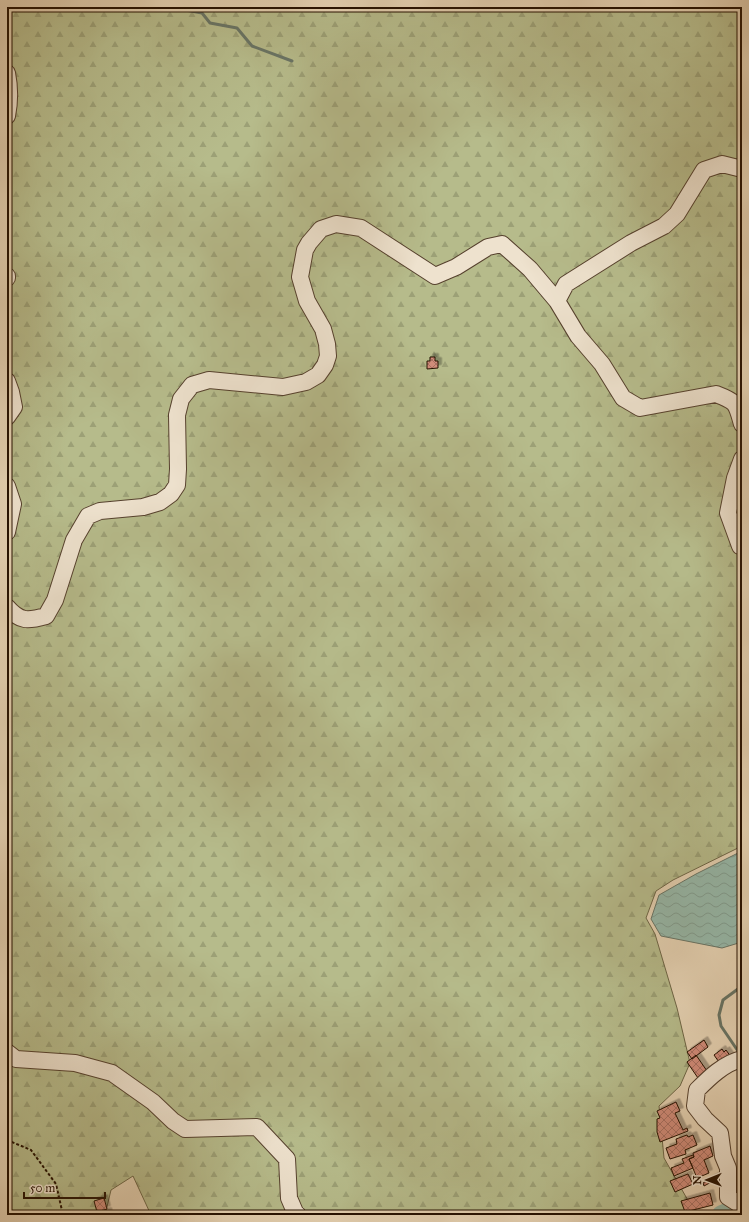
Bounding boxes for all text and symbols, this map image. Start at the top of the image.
north arrow [687,1160,727,1200]
scale bar [24,1174,105,1200]
text: N [691,1175,704,1185]
text: 50 m [30,1181,55,1195]

